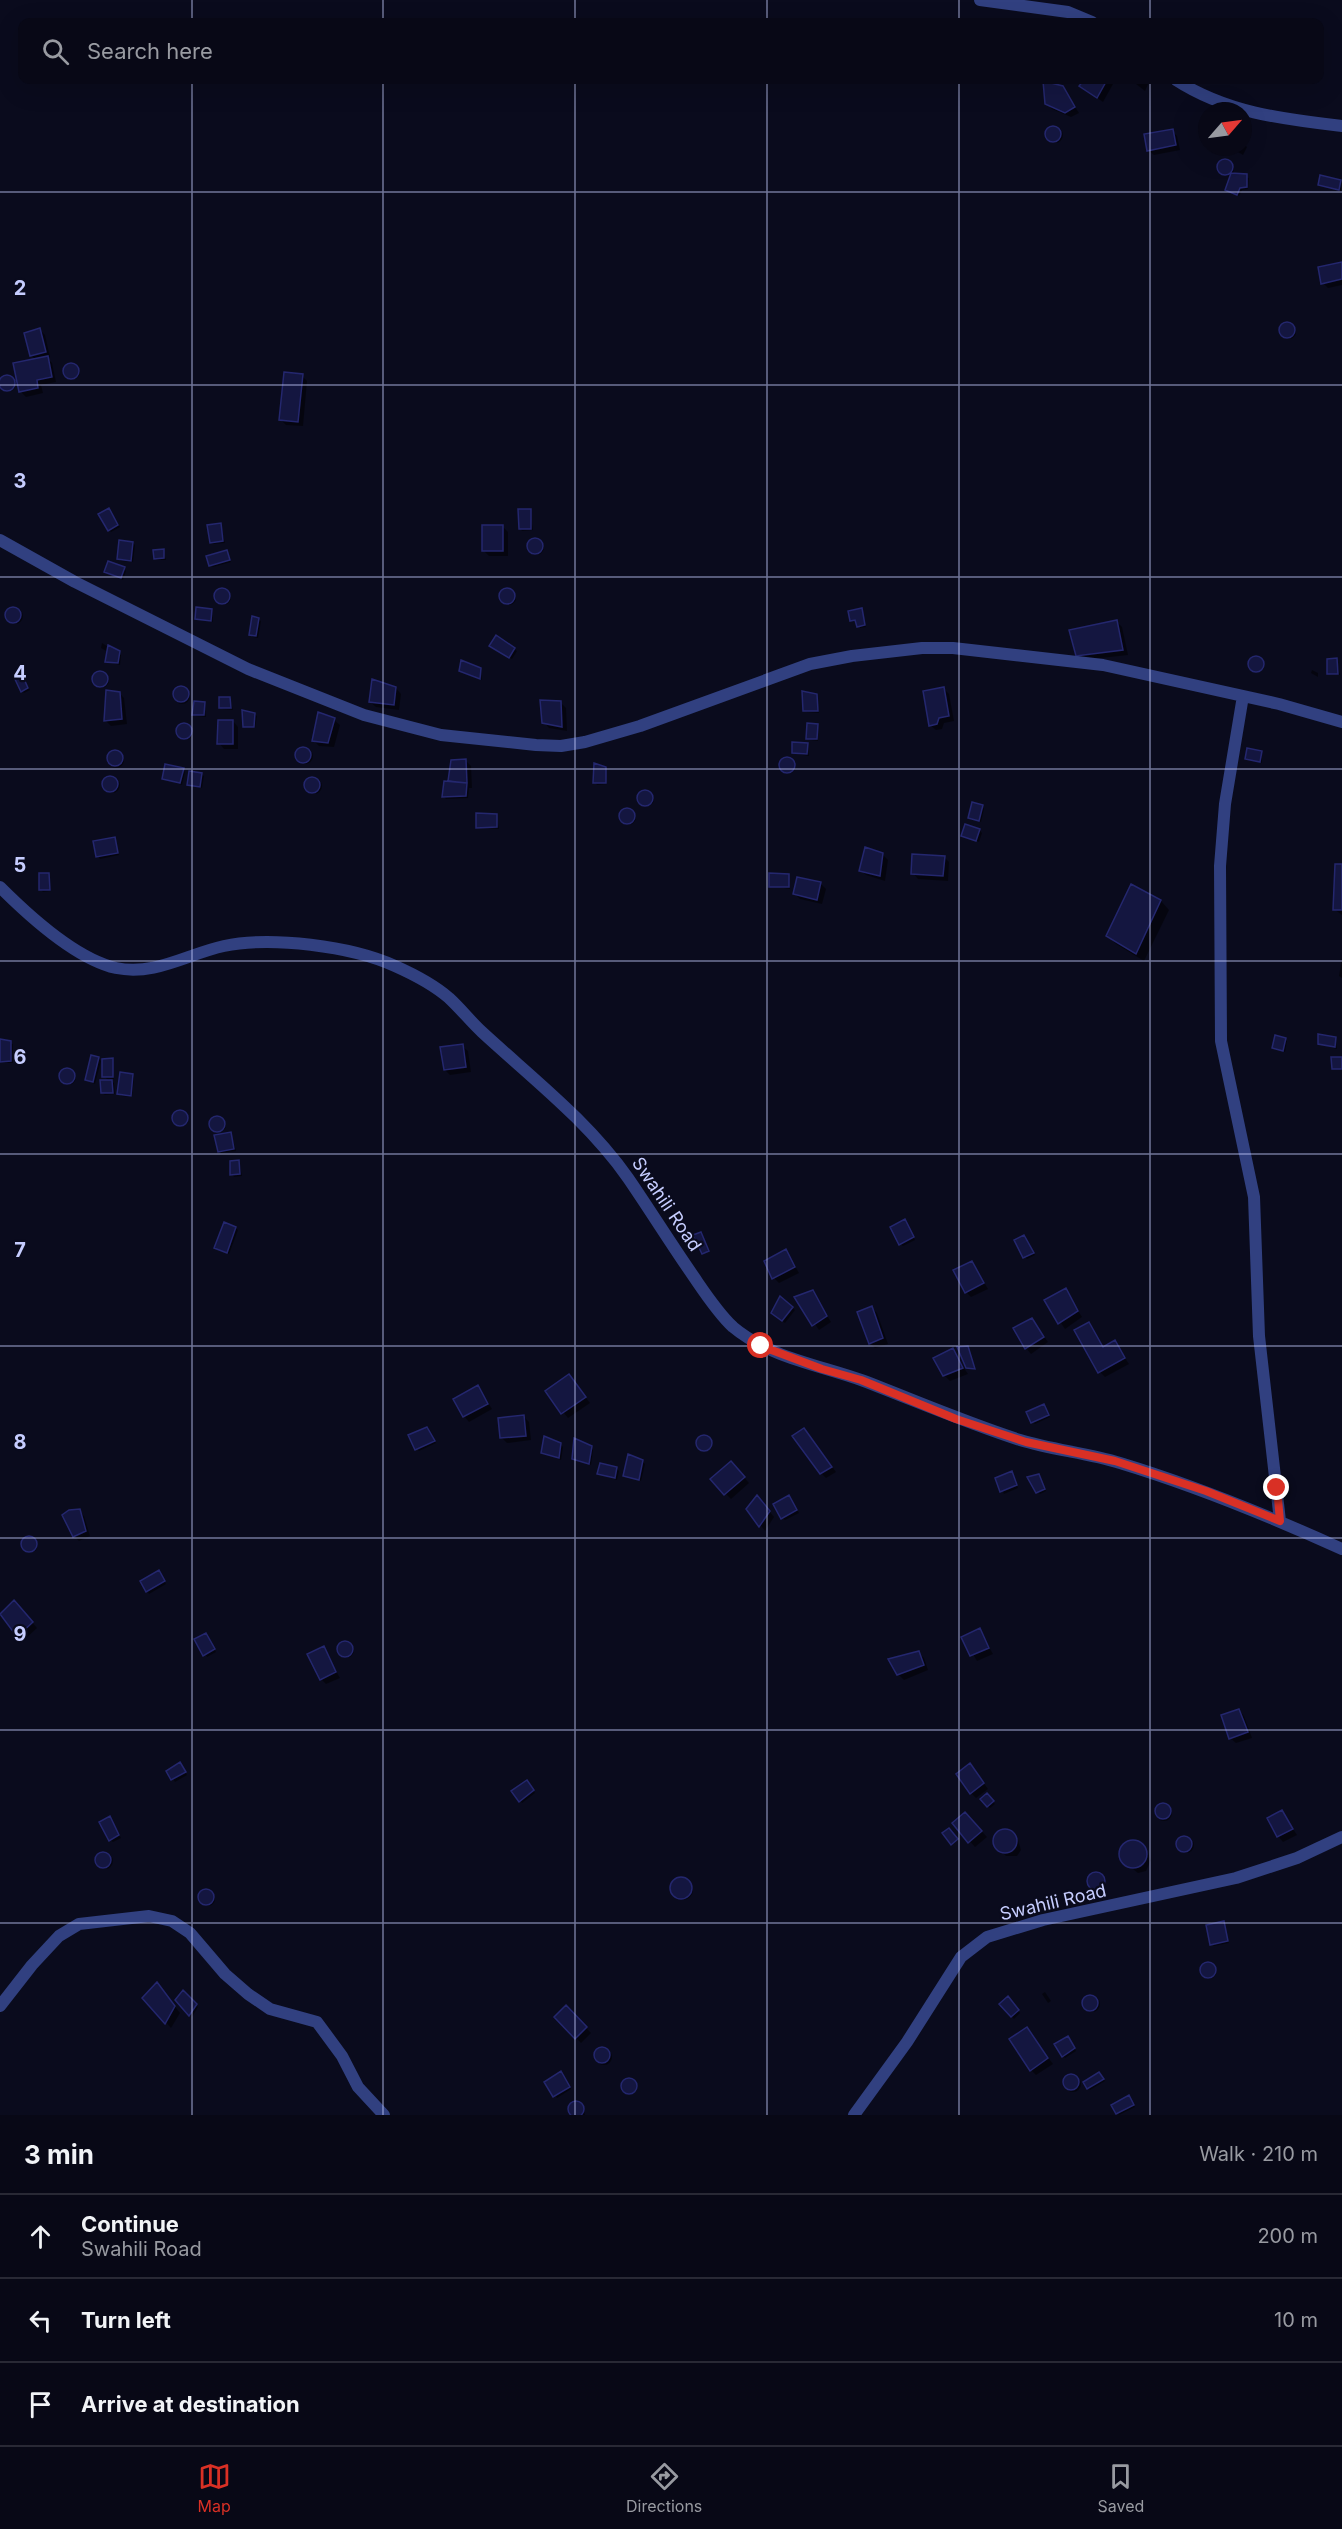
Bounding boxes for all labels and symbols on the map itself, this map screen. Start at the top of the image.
north arrow [1198,102,1252,156]
text: 2 [14,276,26,300]
text: 3 [14,469,26,493]
text: 4 [13,661,27,685]
text: 5 [14,853,26,877]
text: 6 [14,1045,27,1069]
street label: Swahili Road [628,1153,706,1255]
text: 7 [14,1238,26,1262]
route start [747,1332,773,1358]
text: 8 [13,1430,27,1454]
route end [1263,1474,1289,1500]
text: 9 [14,1622,27,1646]
street label: Swahili Road [998,1880,1108,1924]

